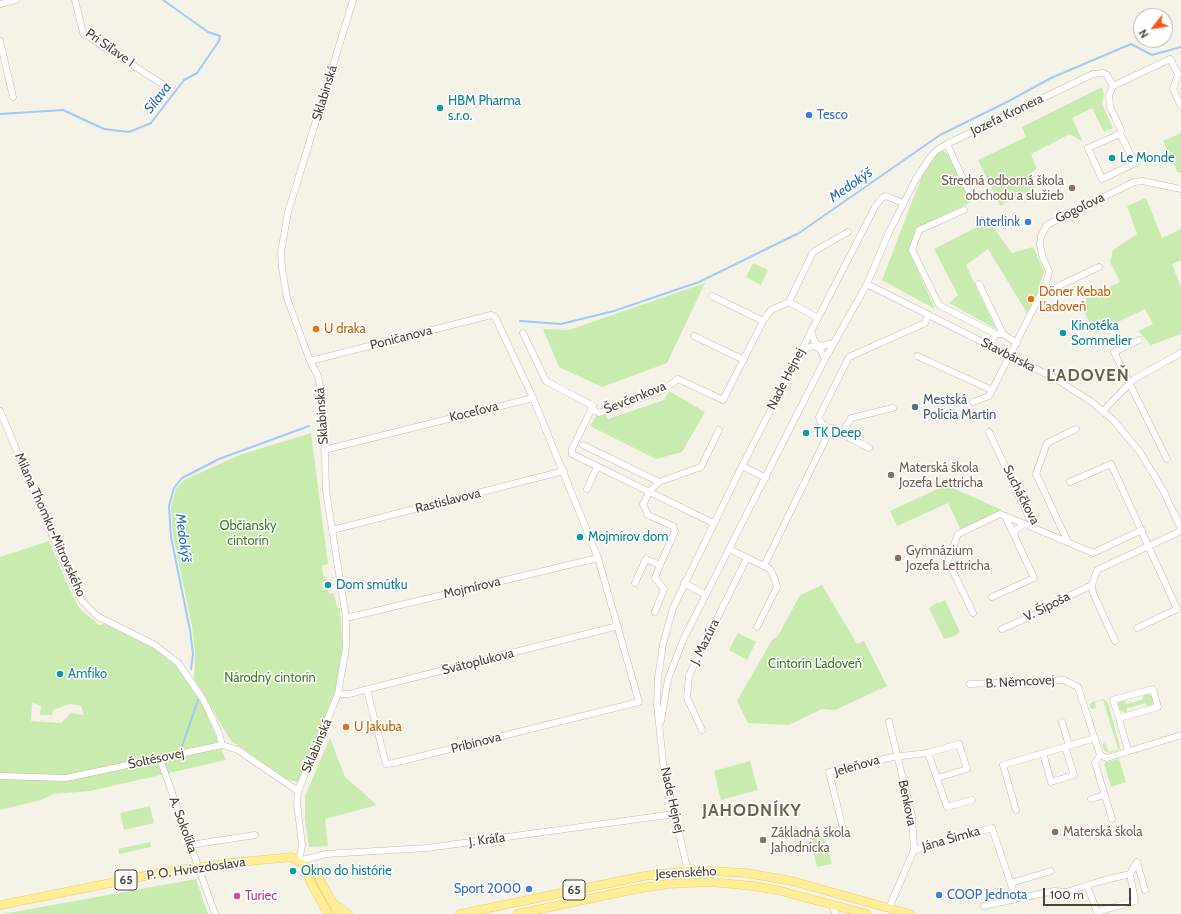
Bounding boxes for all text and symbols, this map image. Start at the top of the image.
north arrow [1133,8,1173,48]
street label: Pri Siľave I [83,25,137,71]
text: N [1136,27,1152,41]
street label: Sklabinská [309,63,341,123]
water label: Silava [141,79,175,117]
street label: Jozefa Kronera [968,91,1046,139]
place label: HBM Pharma s.r.o. [448,93,521,124]
marker: HBM Pharma s.r.o. [435,103,445,113]
place label: Tesco [817,107,848,123]
marker: Tesco [804,110,814,120]
place label: Le Monde [1120,150,1175,166]
marker: Le Monde [1107,153,1117,163]
water label: Medokýš [826,164,876,206]
place label: Stredná odborná škola obchodu a služieb [941,173,1064,204]
marker: Stredná odborná škola obchodu a služieb [1067,183,1077,193]
street label: Gogoľova [1053,189,1107,227]
place label: Interlink [976,214,1020,230]
marker: Interlink [1023,217,1033,227]
place label: Döner Kebab Ľadoveň [1039,284,1111,315]
marker: Döner Kebab Ľadoveň [1026,294,1036,304]
place label: Kinotéka Sommelier [1071,318,1132,349]
place label: U draka [324,321,366,337]
street label: Poničanova [368,323,434,353]
marker: U draka [311,324,321,334]
marker: Kinotéka Sommelier [1058,328,1068,338]
street label: Stavbárska [978,335,1038,375]
street label: Nade Hejnej [764,346,808,412]
district label: ĽADOVEŇ [1046,366,1130,386]
street label: Ševčenkova [602,378,668,418]
street label: Sklabinská [312,387,332,445]
place label: Mestská Polícia Martin [923,392,996,423]
street label: Koceľova [448,398,500,426]
marker: Mestská Polícia Martin [910,402,920,412]
place label: TK Deep [814,425,861,441]
marker: TK Deep [801,428,811,438]
street label: Milana Thomku-Mitrovského [11,450,89,600]
place label: Materská škola Jozefa Lettricha [899,460,983,491]
street label: Sucháčkova [999,463,1043,527]
marker: Materská škola Jozefa Lettricha [886,470,896,480]
street label: Rastislavova [414,485,482,517]
water label: Medokýš [171,513,195,563]
park label: Občiansky cintorín [219,518,277,549]
place label: Mojmírov dom [588,529,669,545]
marker: Mojmírov dom [575,532,585,542]
place label: Gymnázium Jozefa Lettricha [906,543,990,574]
marker: Gymnázium Jozefa Lettricha [893,553,903,563]
street label: Mojmírova [442,574,502,602]
place label: Dom smútku [336,577,407,593]
marker: Dom smútku [323,580,333,590]
street label: V. Šípoša [1022,589,1072,625]
street label: J. Mazúra [687,617,723,667]
street label: Svätoplukova [440,646,516,678]
park label: Cintorín Ľadoveň [768,656,862,672]
place label: Amfiko [68,666,107,682]
marker: Amfiko [55,669,65,679]
park label: Národný cintorín [224,670,316,686]
street label: B. Němcovej [985,672,1055,692]
street label: Sklabinská [299,717,335,775]
place label: U Jakuba [354,719,402,735]
marker: U Jakuba [341,722,351,732]
street label: Pribinova [449,729,503,757]
street label: Šoltésovej [127,745,185,773]
street label: Jeleňova [833,752,881,780]
street label: Nade Hejnej [657,766,687,834]
street label: Benkova [895,778,919,828]
street label: A. Sokolíka [166,795,200,855]
district label: JAHODNÍKY [702,801,802,821]
street label: Jána Šimka [920,823,982,855]
place label: Materská škola [1063,824,1142,840]
place label: Základná škola Jahodnícka [771,825,850,856]
marker: Materská škola [1050,827,1060,837]
street label: J. Kráľa [468,830,506,850]
marker: Základná škola Jahodnícka [758,835,768,845]
street label: P. O. Hviezdoslava [146,854,246,884]
place label: Okno do histórie [301,863,392,879]
street label: Jesenského [655,864,717,882]
marker: Okno do histórie [288,866,298,876]
road number: 65 [115,870,137,890]
road number: 65 [563,880,585,900]
scale bar [1045,880,1133,906]
place label: Sport 2000 [454,881,521,897]
marker: Sport 2000 [524,884,534,894]
place label: COOP Jednota [947,887,1027,903]
text: 100 m [1050,887,1084,902]
place label: Turiec [245,888,277,904]
marker: COOP Jednota [934,890,944,900]
marker: Turiec [232,891,242,901]

